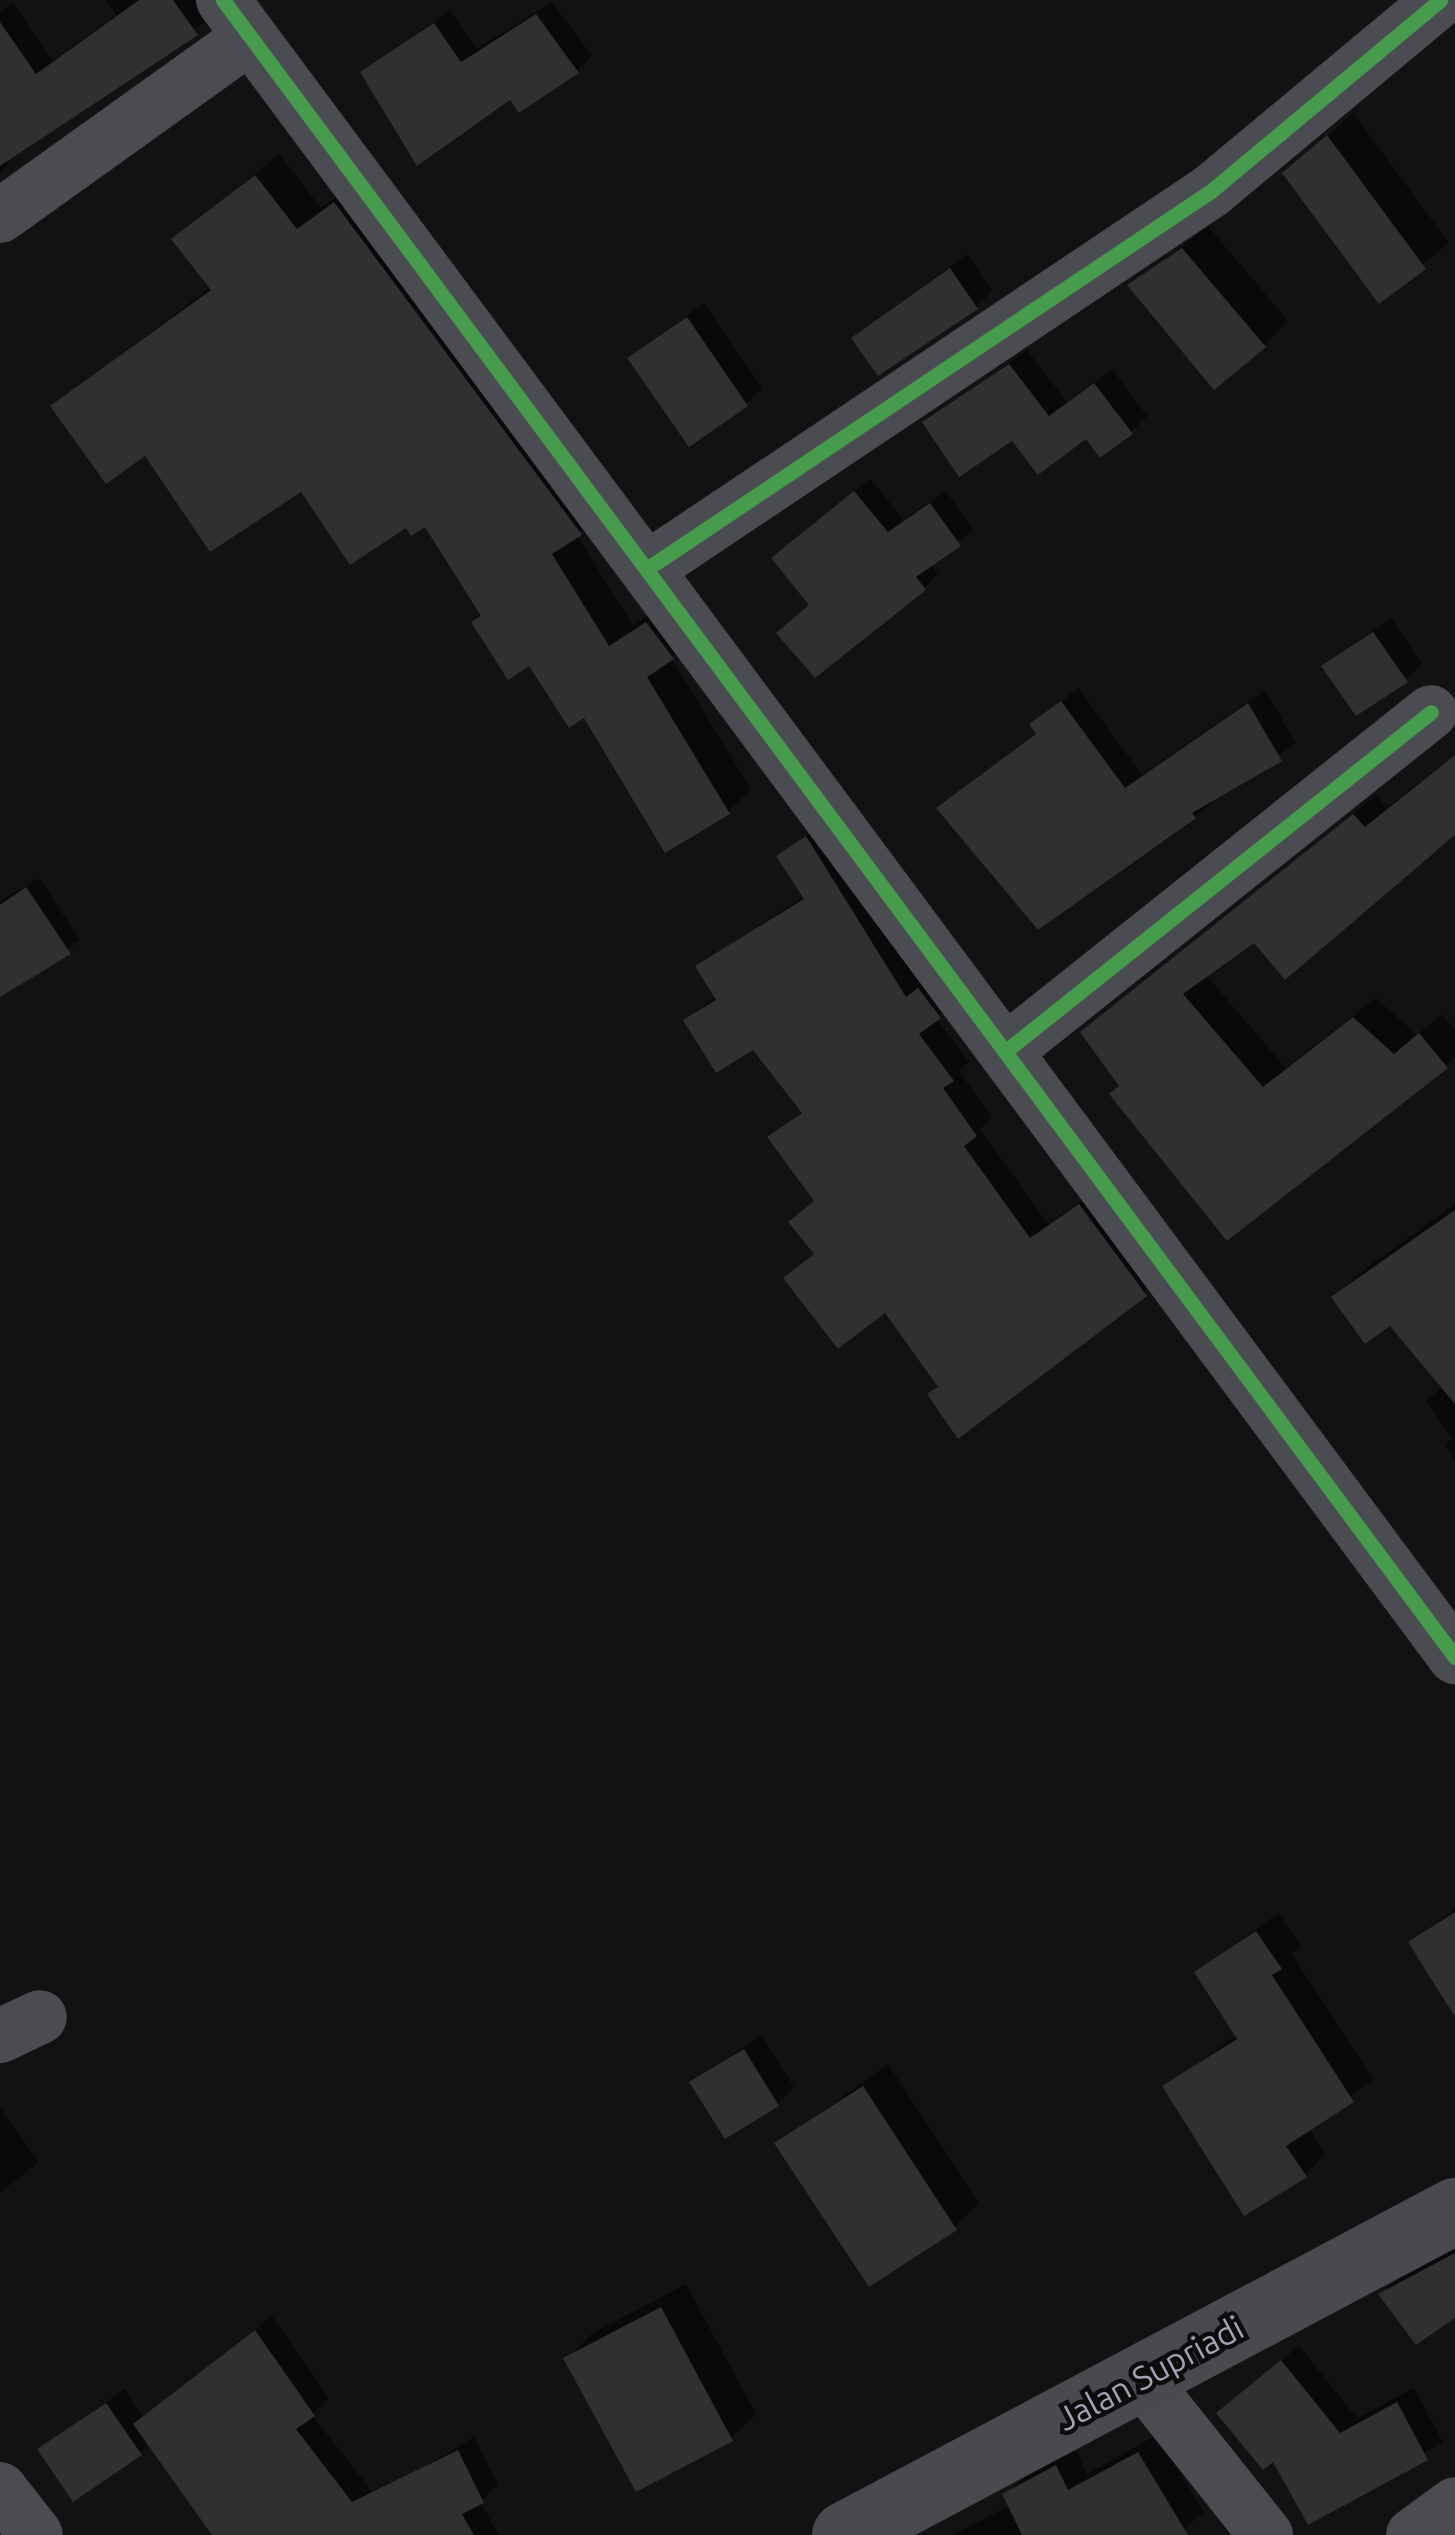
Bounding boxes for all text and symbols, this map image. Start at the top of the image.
street label: Jalan Supriadi [1050,2307,1250,2439]

